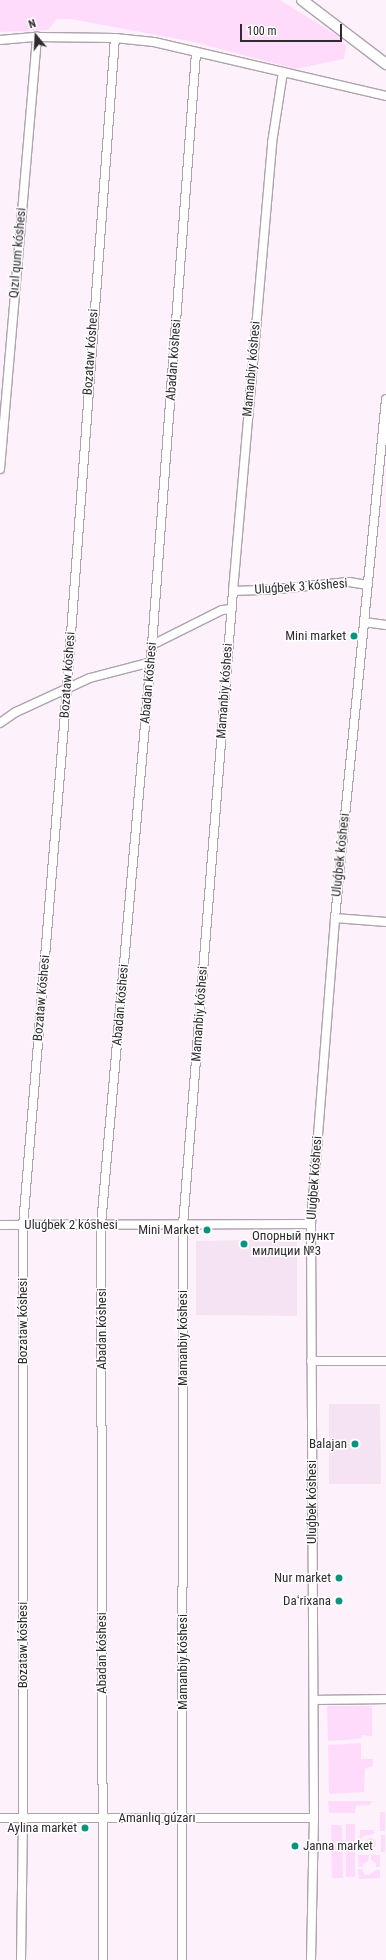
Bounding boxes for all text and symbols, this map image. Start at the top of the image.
north arrow [16,16,56,56]
scale bar [242,16,344,42]
text: N [27,17,37,31]
text: 100 m [247,24,277,38]
street label: Qızıl qum kóshesi [6,207,30,299]
street label: Bozataw kóshesi [80,308,102,396]
street label: Abadan kóshesi [163,319,185,401]
street label: Mamanbiy kóshesi [240,321,264,417]
street label: Uluǵbek 3 kóshesi [254,576,348,598]
place label: Mini market [285,628,346,644]
street label: Bozataw kóshesi [57,631,79,719]
marker: Mini market [349,631,359,641]
street label: Abadan kóshesi [138,642,160,724]
street label: Mamanbiy kóshesi [214,643,236,739]
street label: Uluǵbek kóshesi [329,812,353,898]
street label: Bozataw kóshesi [30,954,54,1042]
street label: Abadan kóshesi [110,964,132,1046]
street label: Mamanbiy kóshesi [189,966,211,1062]
street label: Uluǵbek kóshesi [304,1136,326,1220]
street label: Uluǵbek 2 kóshesi [24,1217,118,1233]
place label: Mini Market [138,1222,199,1238]
marker: Mini Market [202,1225,212,1235]
place label: Опорный пункт милиции №3 [252,1229,335,1260]
marker: Опорный пункт милиции №3 [239,1239,249,1249]
street label: Bozataw kóshesi [15,1278,31,1364]
street label: Abadan kóshesi [94,1288,110,1370]
street label: Mamanbiy kóshesi [175,1290,191,1386]
place label: Balajan [309,1436,347,1452]
marker: Balajan [350,1439,360,1449]
street label: Uluǵbek kóshesi [304,1460,320,1544]
place label: Nur market [274,1570,331,1586]
marker: Nur market [334,1573,344,1583]
place label: Daʻrixana [283,1593,331,1609]
marker: Daʻrixana [334,1596,344,1606]
street label: Bozataw kóshesi [15,1602,31,1688]
street label: Abadan kóshesi [94,1612,110,1694]
street label: Mamanbiy kóshesi [175,1614,191,1710]
street label: Amanlıq gúzarı [119,1810,195,1826]
place label: Aylina market [7,1820,77,1836]
marker: Aylina market [80,1823,90,1833]
place label: Janna market [303,1838,373,1854]
marker: Janna market [290,1841,300,1851]

